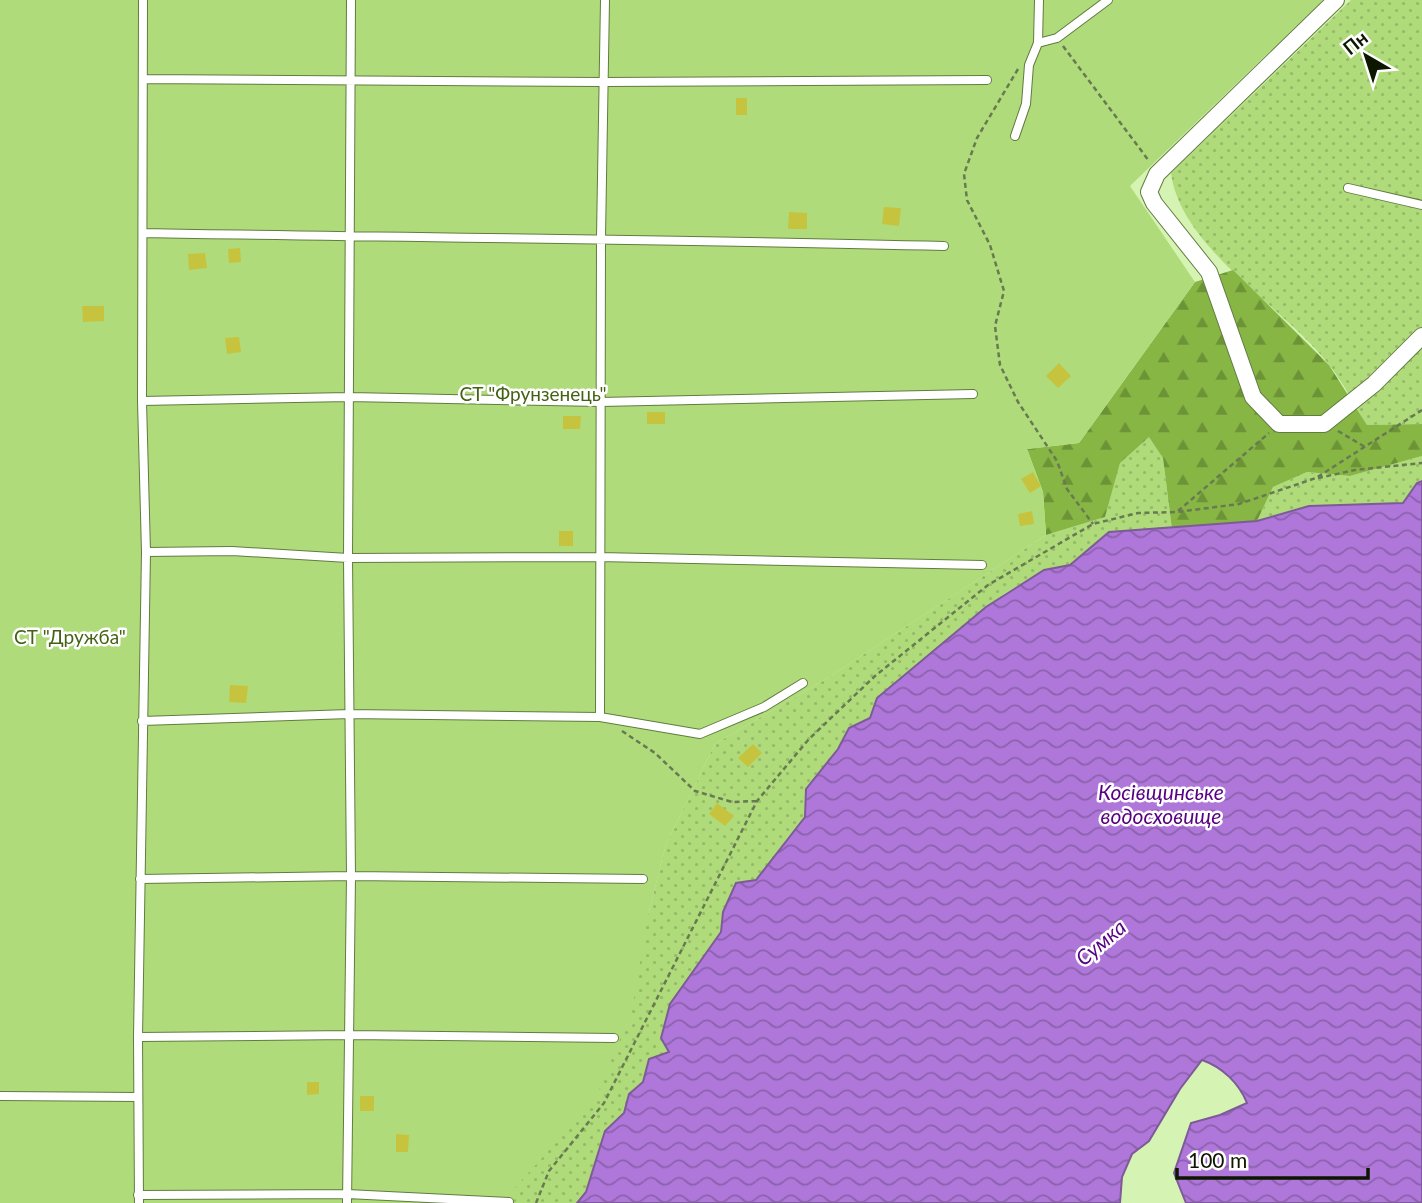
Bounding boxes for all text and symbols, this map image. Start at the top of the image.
north arrow [1331,21,1401,91]
text: Пн [1338,26,1372,59]
park label: СТ "Фрунзенець" [460,382,606,405]
park label: СТ "Дружба" [14,625,126,648]
water label: Косівщинське водосховище [1098,779,1224,828]
water label: Сумка [1070,914,1130,970]
scale bar [1177,1136,1368,1180]
text: 100 m [1188,1147,1247,1172]

